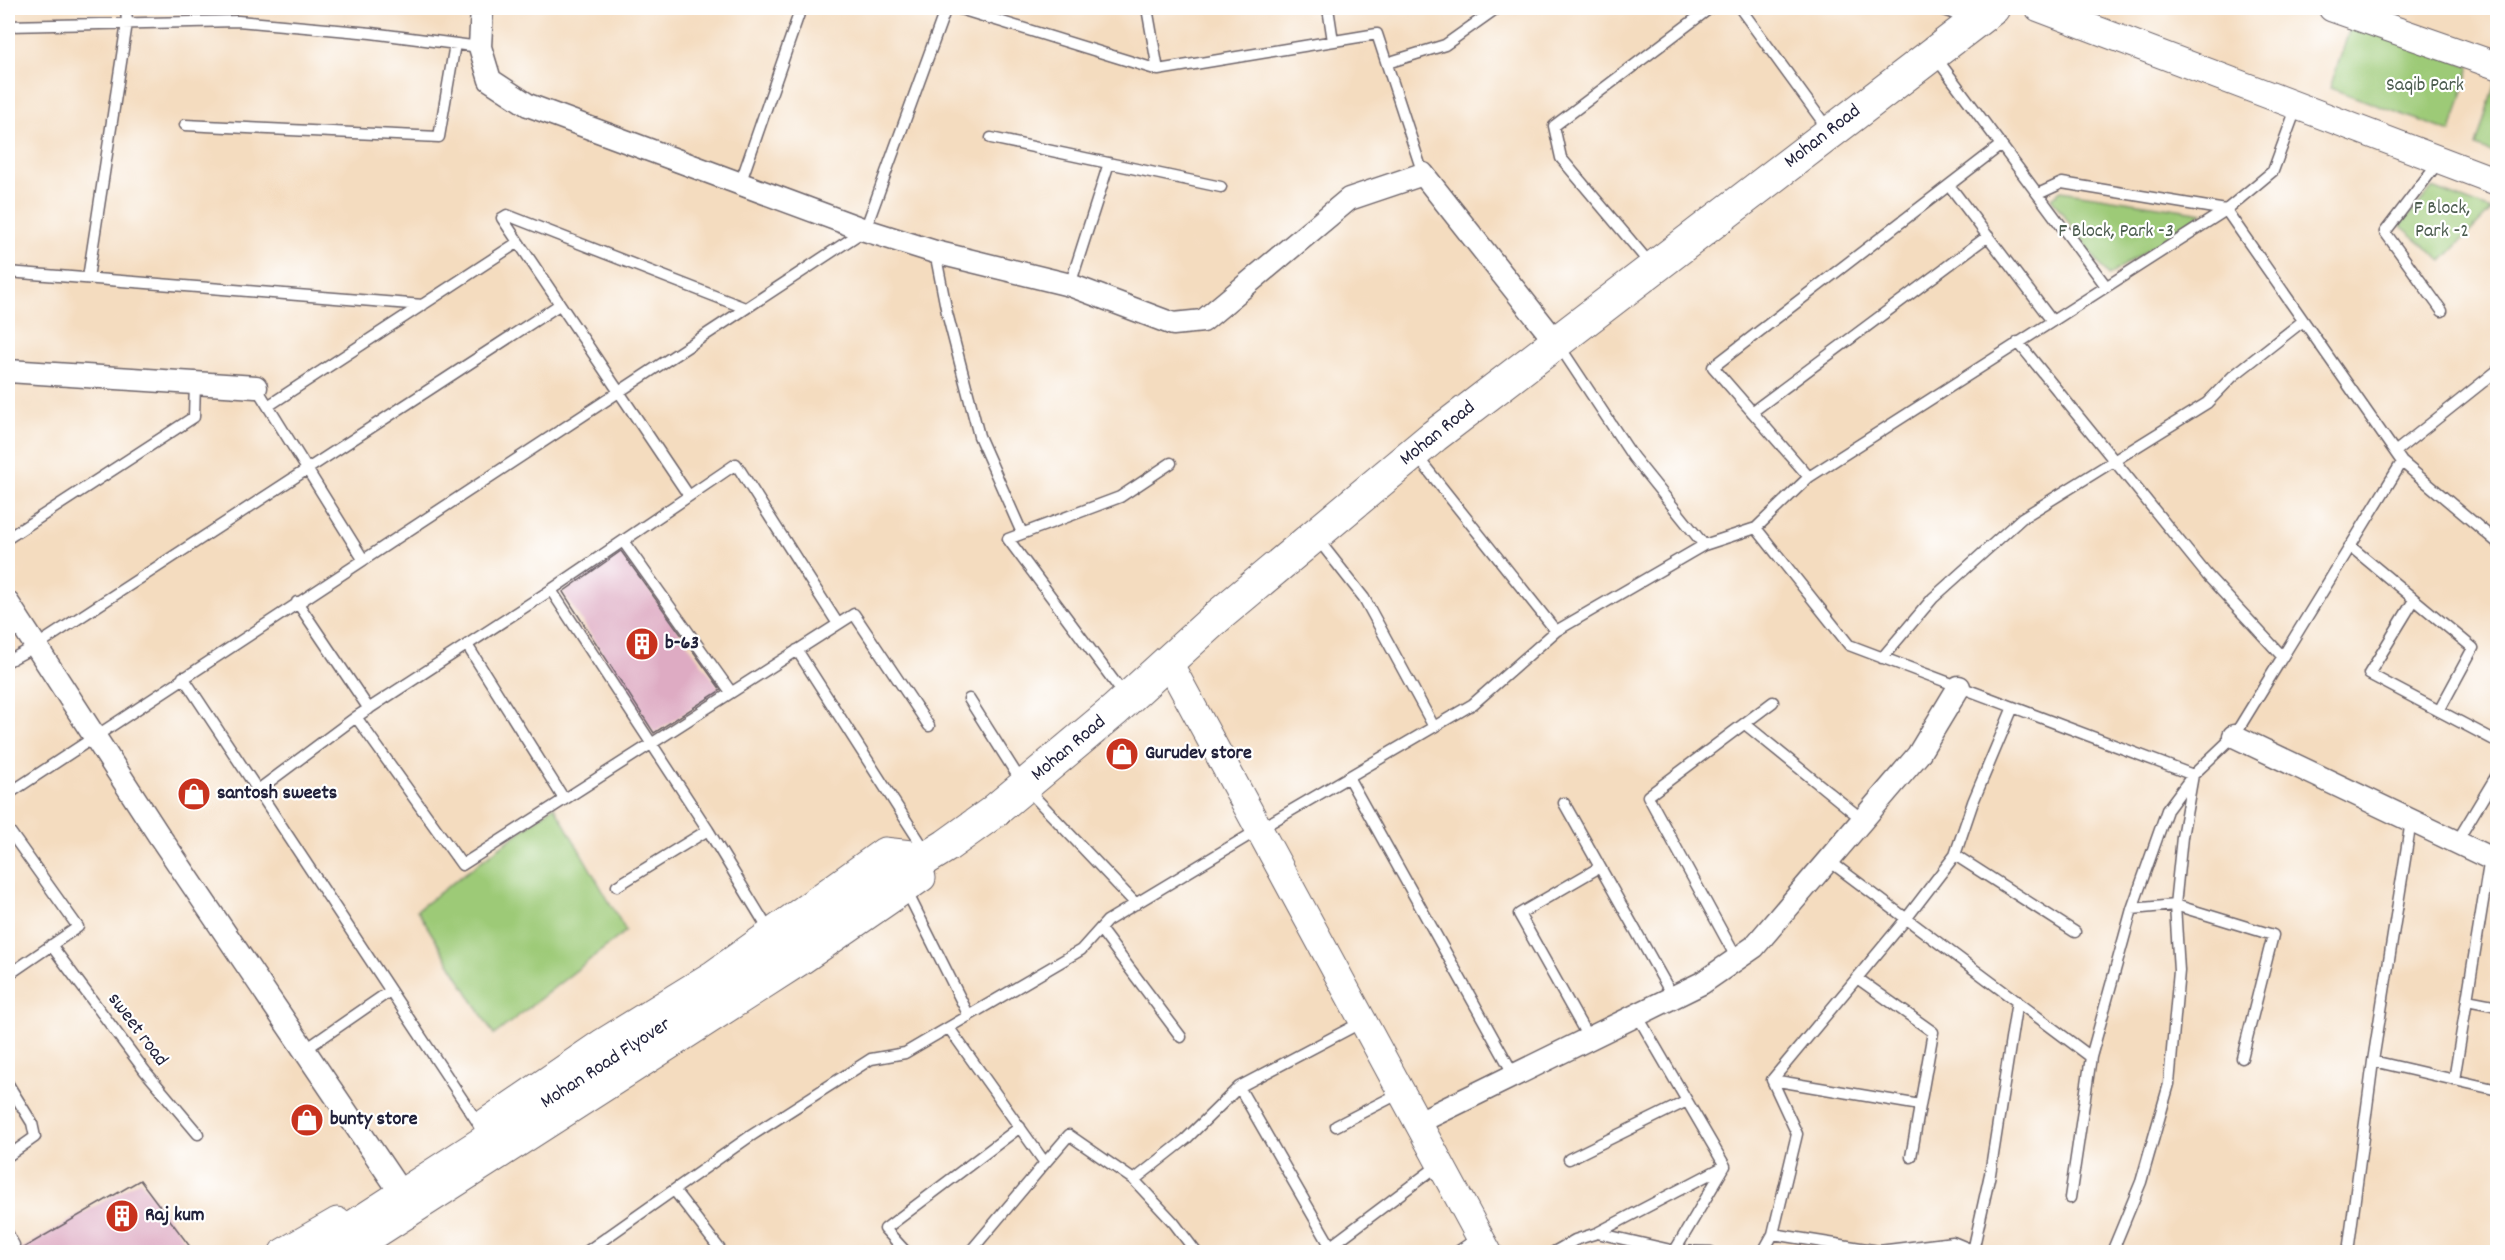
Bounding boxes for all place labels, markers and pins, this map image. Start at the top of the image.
building icon: b-63 [624,626,660,662]
place label: b-63 [665,630,699,658]
shop icon: Gurudev store [1104,736,1140,772]
place label: Gurudev store [1145,740,1252,768]
shop icon: santosh sweets [176,776,212,812]
place label: santosh sweets [217,780,337,808]
shop icon: bunty store [289,1102,325,1138]
place label: bunty store [330,1106,418,1134]
building icon: Raj kum [104,1198,140,1234]
place label: Raj kum [145,1202,205,1230]

